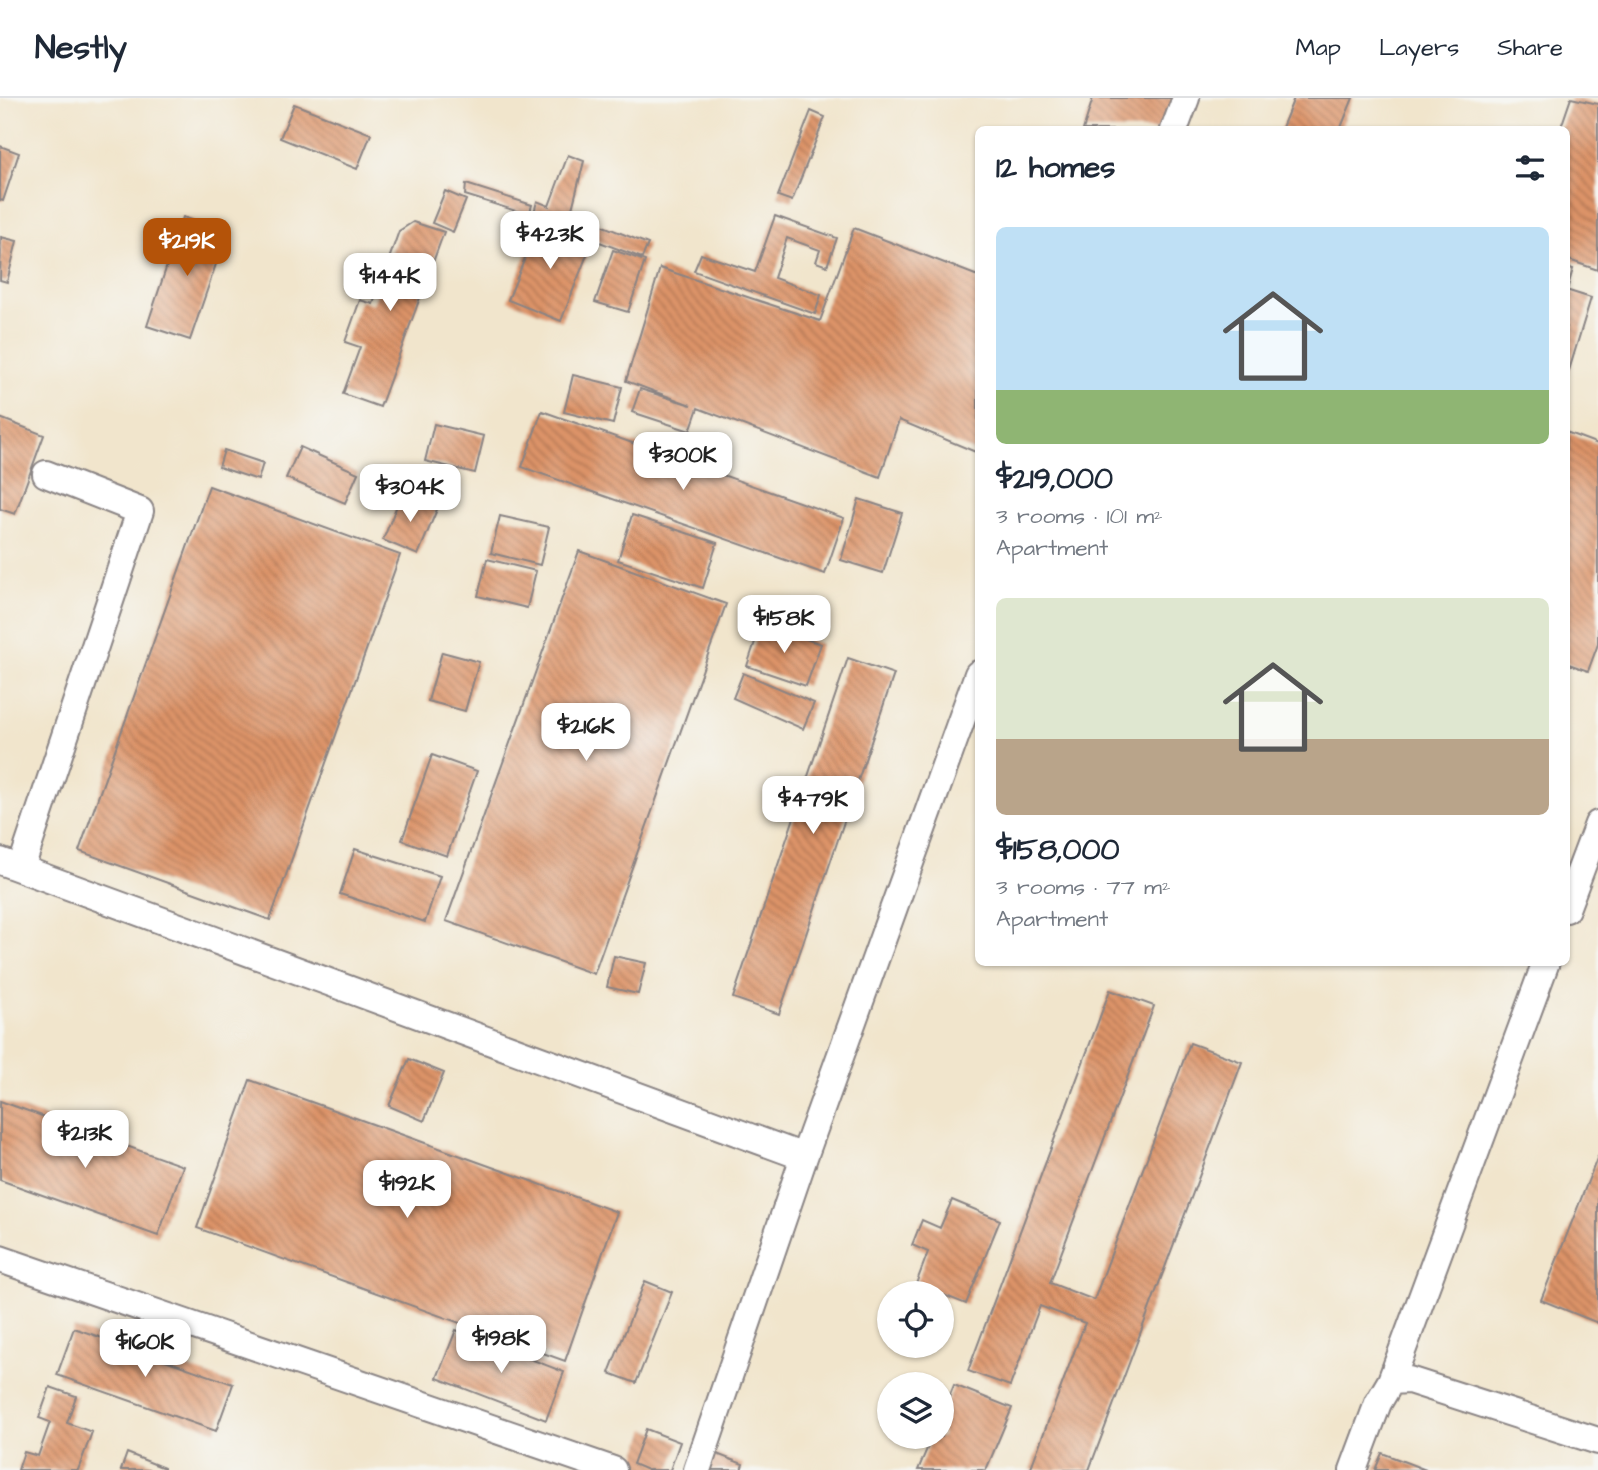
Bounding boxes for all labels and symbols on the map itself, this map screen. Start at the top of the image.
pin: $423K [501,212,599,271]
pin: $219K [138,218,236,278]
pin: $144K [341,254,439,313]
pin: $300K [634,432,732,492]
pin: $304K [361,464,459,524]
pin: $158K [735,596,833,655]
pin: $216K [537,704,635,763]
pin: $479K [764,776,862,836]
pin: $213K [36,1110,134,1170]
pin: $192K [358,1160,456,1220]
pin: $198K [452,1316,550,1375]
pin: $160K [96,1320,194,1379]

